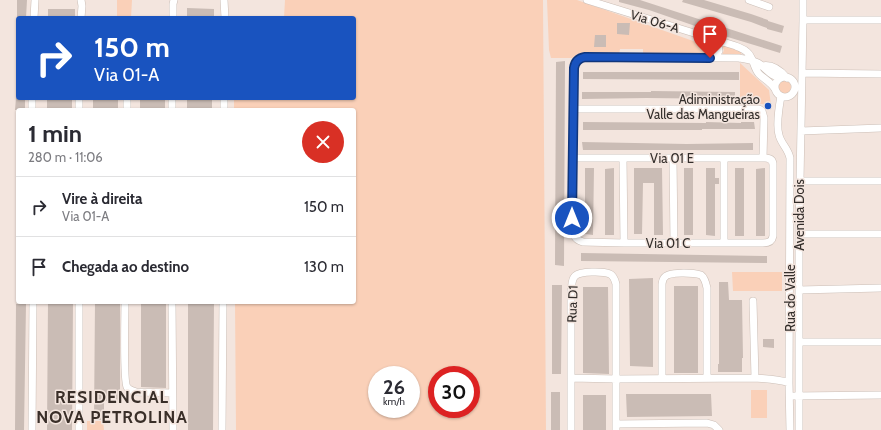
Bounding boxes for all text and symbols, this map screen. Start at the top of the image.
street label: Via 06-A [629,6,681,36]
pin [693,17,727,58]
icon: arrive [699,23,721,45]
text: 150 m [94,30,170,64]
icon: right [28,32,80,84]
text: Via 01-A [94,64,159,86]
place label: Adiministração Valle das Mangueiras [647,91,761,122]
marker: Adiministração Valle das Mangueiras [763,101,773,111]
text: 1 min [28,119,82,148]
button: close [302,121,344,163]
text: 280 m · 11:06 [28,149,103,165]
street label: Via 01 E [650,150,694,166]
street label: Avenida Dois [791,179,807,251]
text: Vire à direita [62,190,143,208]
icon: right [28,196,50,218]
position arrow [551,197,593,239]
text: 150 m [304,198,344,216]
text: Via 01-A [62,208,109,224]
street label: Via 01 C [646,235,690,251]
icon: arrive [28,256,50,278]
text: Chegada ao destino [62,258,189,276]
text: 130 m [304,258,344,276]
street label: Rua do Valle [782,264,798,332]
street label: Rua D1 [563,285,581,323]
speed limit sign: 30 [428,366,480,418]
text: 26 [383,375,405,399]
district label: RESIDENCIAL NOVA PETROLINA [36,387,188,427]
text: km/h [383,395,405,408]

